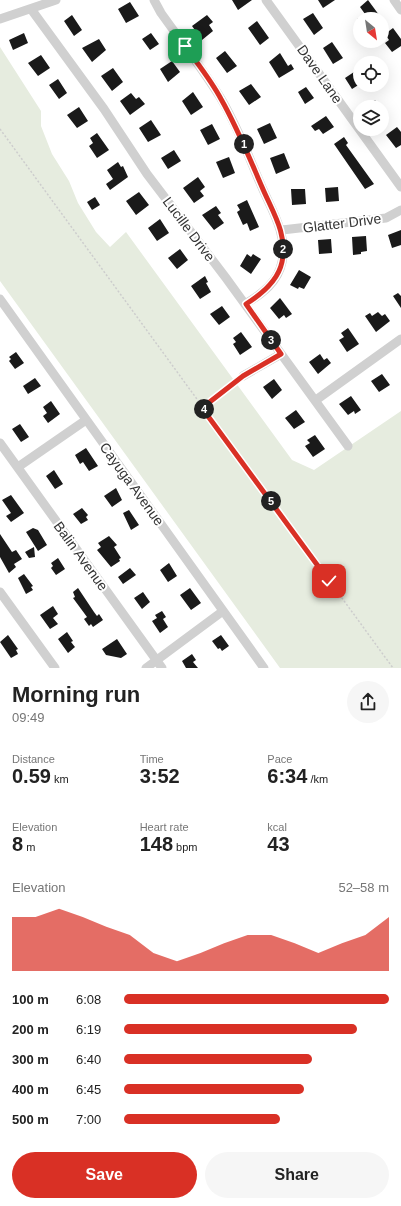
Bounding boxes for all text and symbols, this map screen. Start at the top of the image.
north arrow [353,12,389,48]
map controls [353,12,389,136]
pin [168,29,202,63]
icon: arrive [174,35,196,57]
street label: Dave Lane [294,42,346,106]
button: locate [353,56,389,92]
button: layers [353,100,389,136]
pin: 1 [234,134,254,154]
text: 1 [241,138,247,150]
street label: Lucille Drive [160,194,218,264]
street label: Glatter Drive [302,210,382,236]
pin: 2 [273,239,293,259]
text: 2 [280,243,286,255]
pin: 3 [261,330,281,350]
text: 3 [268,334,274,346]
pin: 4 [194,399,214,419]
text: 4 [201,403,207,415]
street label: Cayuga Avenue [97,439,168,529]
pin: 5 [261,491,281,511]
text: 5 [268,495,274,507]
street label: Balin Avenue [51,518,112,594]
pin [312,564,346,598]
icon: check [318,570,340,592]
button: share [347,681,389,723]
text: Morning run [12,682,140,707]
text: 09:49 [12,710,45,725]
text: Distance [12,753,55,765]
text: Time [140,753,164,765]
text: Pace [267,753,292,765]
text: 0.59 [12,765,51,787]
text: 3:52 [140,765,180,787]
text: 6:34 [267,765,307,787]
text: km [51,773,69,785]
text: /km [307,773,328,785]
text: Elevation [12,821,57,833]
text: Heart rate [140,821,189,833]
text: kcal [267,821,287,833]
text: 8 [12,833,23,855]
text: 148 [140,833,173,855]
text: 43 [267,833,290,855]
text: m [23,841,35,853]
text: bpm [173,841,198,853]
text: Elevation [12,880,65,895]
text: 52–58 m [338,880,389,895]
text: 100 m [12,992,49,1007]
text: 6:08 [76,992,101,1007]
text: 200 m [12,1022,49,1037]
text: 6:19 [76,1022,101,1037]
text: 300 m [12,1052,49,1067]
text: 6:40 [76,1052,101,1067]
text: 400 m [12,1082,49,1097]
text: 6:45 [76,1082,101,1097]
text: 500 m [12,1112,49,1127]
text: 7:00 [76,1112,101,1127]
button: Save [12,1152,197,1198]
button: Share [205,1152,389,1198]

